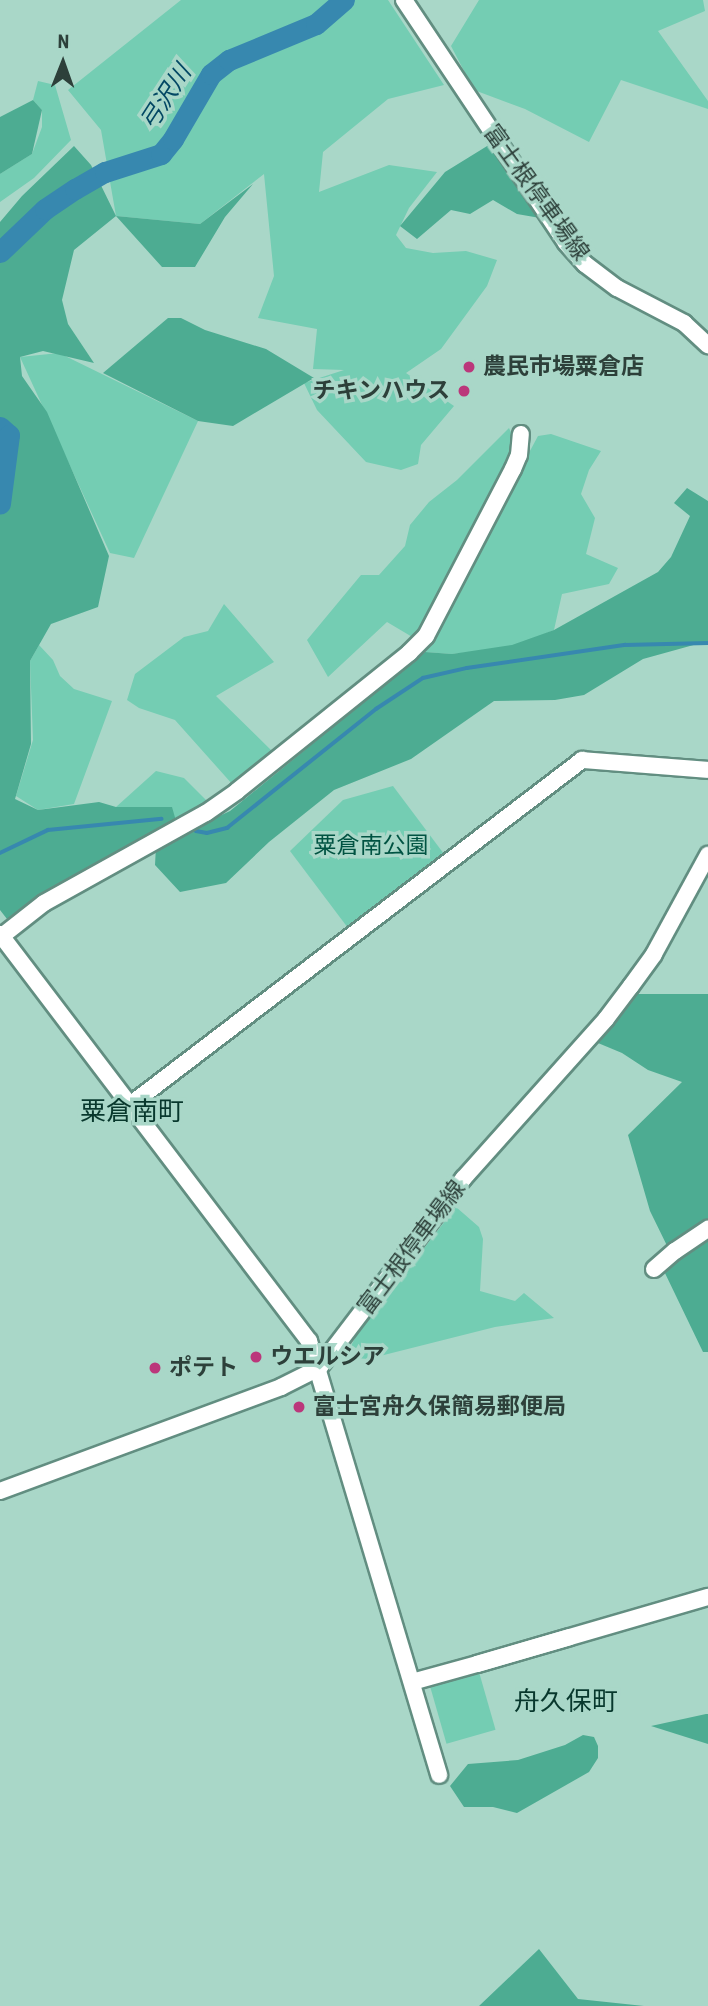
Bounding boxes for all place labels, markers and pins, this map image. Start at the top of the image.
place label: 農民市場粟倉店 [483,353,644,381]
marker: 農民市場粟倉店 [461,359,477,375]
place label: チキンハウス [312,377,450,405]
marker: チキンハウス [456,383,472,399]
place label: ウエルシア [270,1343,385,1371]
marker: ウエルシア [248,1349,264,1365]
place label: ポテト [169,1354,238,1382]
marker: ポテト [147,1360,163,1376]
place label: 富士宮舟久保簡易郵便局 [313,1393,566,1421]
marker: 富士宮舟久保簡易郵便局 [291,1399,307,1415]

